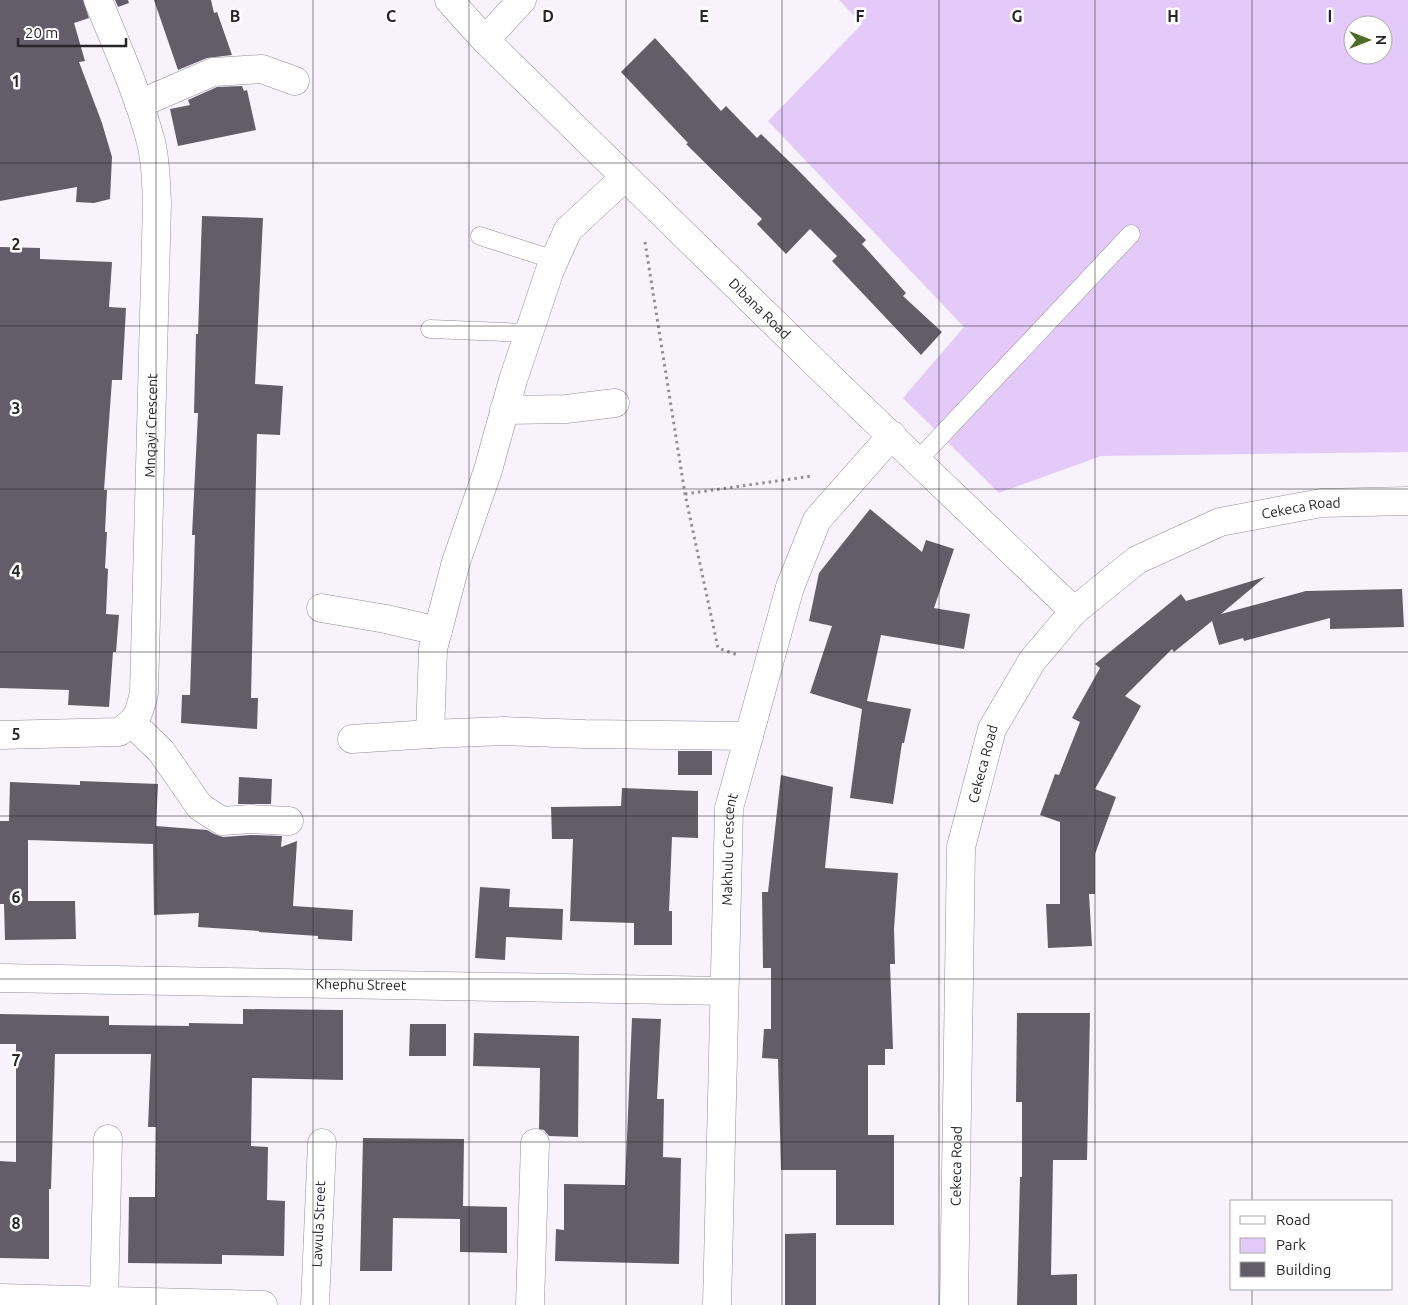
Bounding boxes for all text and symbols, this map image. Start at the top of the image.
text: B [230,7,240,25]
text: C [386,7,396,25]
text: D [542,7,554,25]
text: E [699,7,709,25]
text: F [856,7,865,25]
text: G [1011,7,1023,25]
text: H [1167,7,1179,25]
text: I [1328,7,1332,25]
scale bar [18,15,125,47]
north arrow [1343,15,1393,65]
text: 20 m [25,24,58,41]
text: N [1373,35,1389,45]
text: 1 [11,72,21,90]
text: 2 [11,235,21,253]
street label: Dibana Road [726,275,794,342]
street label: Mnqayi Crescent [142,373,160,478]
text: 3 [11,399,21,417]
street label: Cekeca Road [1260,495,1341,522]
text: 4 [11,562,21,580]
street label: Cekeca Road [965,723,1001,805]
text: 5 [11,725,21,743]
street label: Makhulu Crescent [719,791,741,906]
text: 6 [11,888,21,906]
street label: Khephu Street [315,976,407,993]
text: 7 [11,1051,21,1069]
street label: Cekeca Road [948,1126,965,1206]
street label: Lawula Street [309,1180,328,1268]
legend [1230,1200,1393,1290]
text: Road [1276,1211,1311,1228]
text: 8 [11,1214,21,1232]
text: Park [1276,1236,1306,1253]
text: Building [1276,1261,1331,1278]

